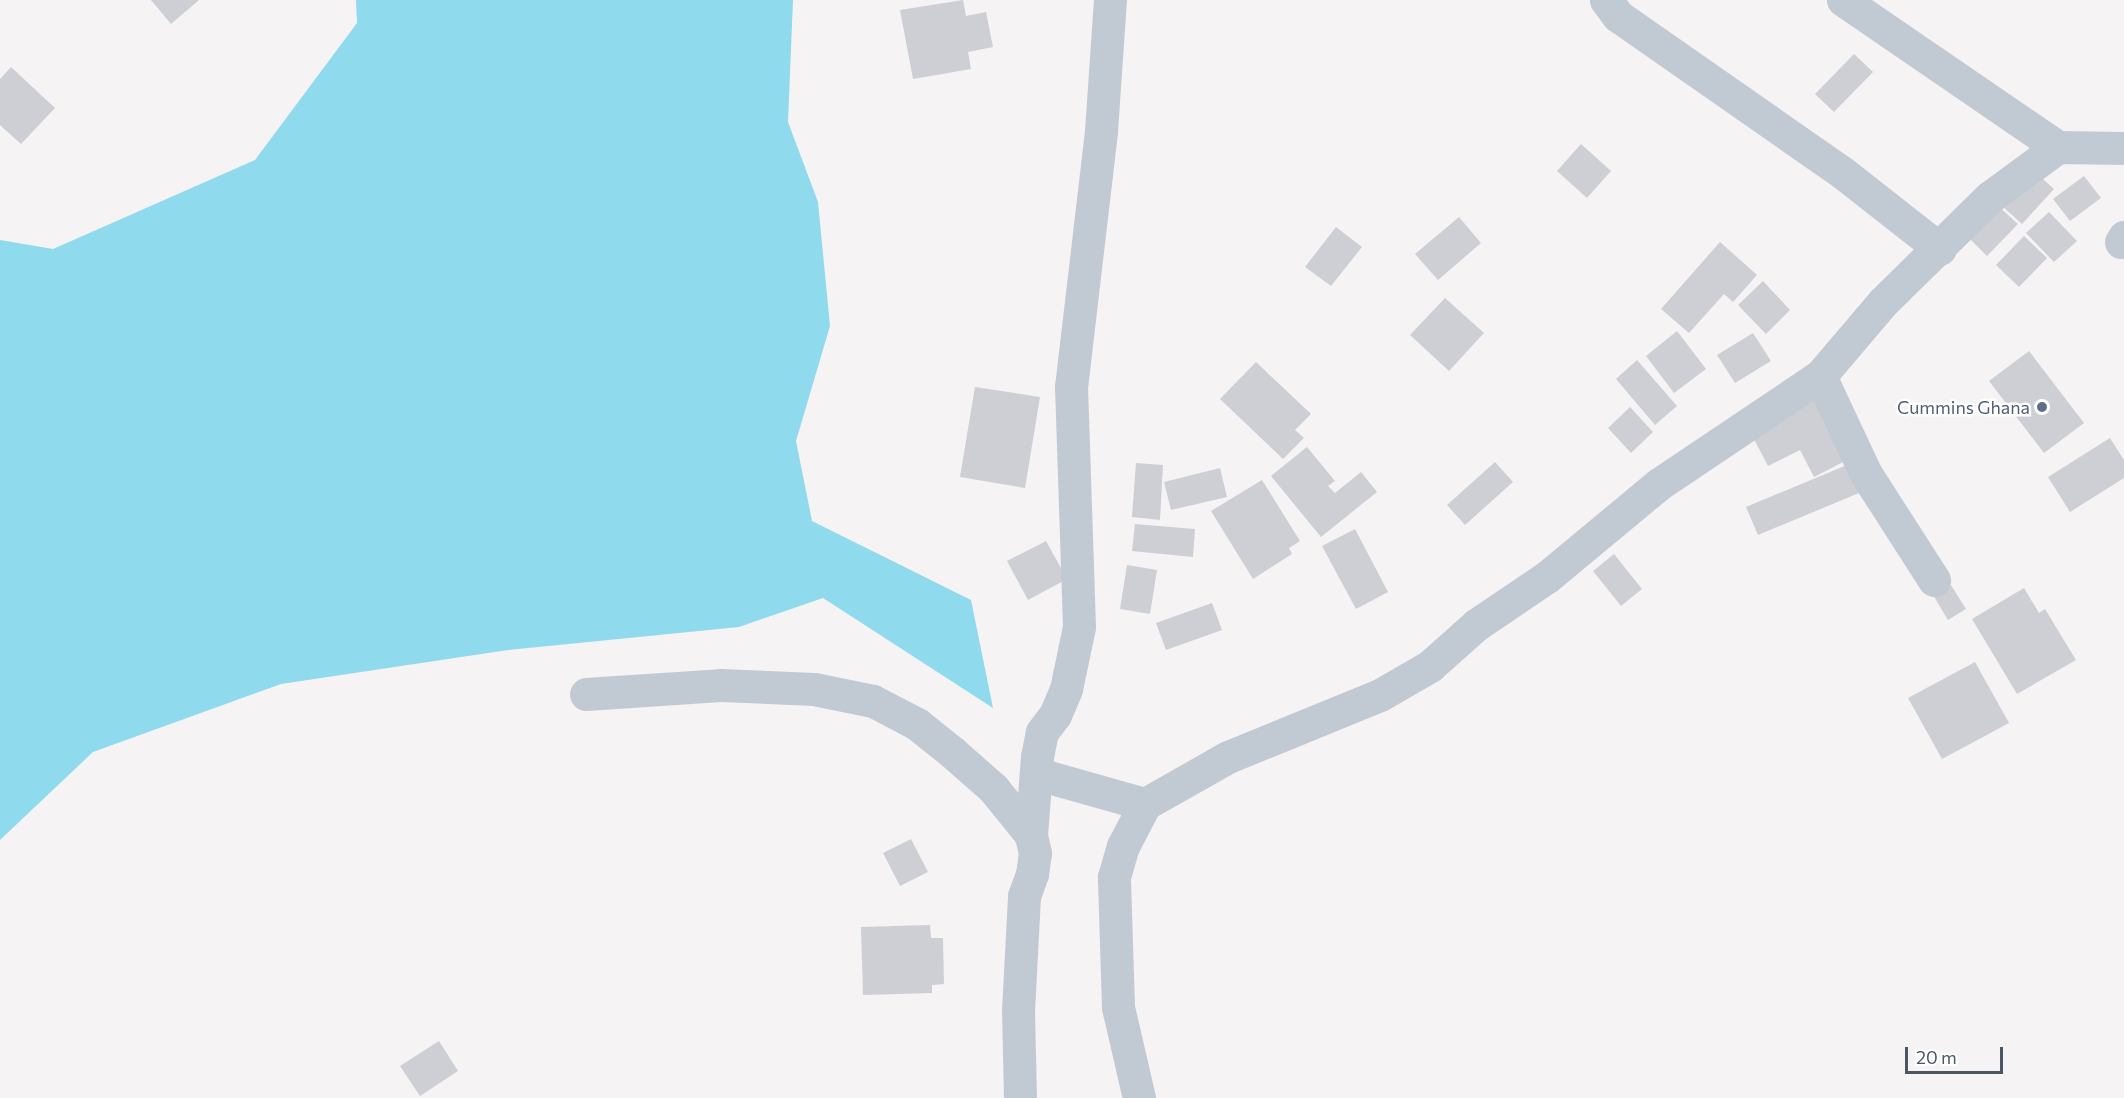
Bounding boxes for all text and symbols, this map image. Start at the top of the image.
place label: Cummins Ghana [1897,396,2030,418]
marker: Cummins Ghana [2035,400,2049,414]
scale bar [1908,1035,2006,1073]
text: 20 m [1916,1046,1957,1068]

